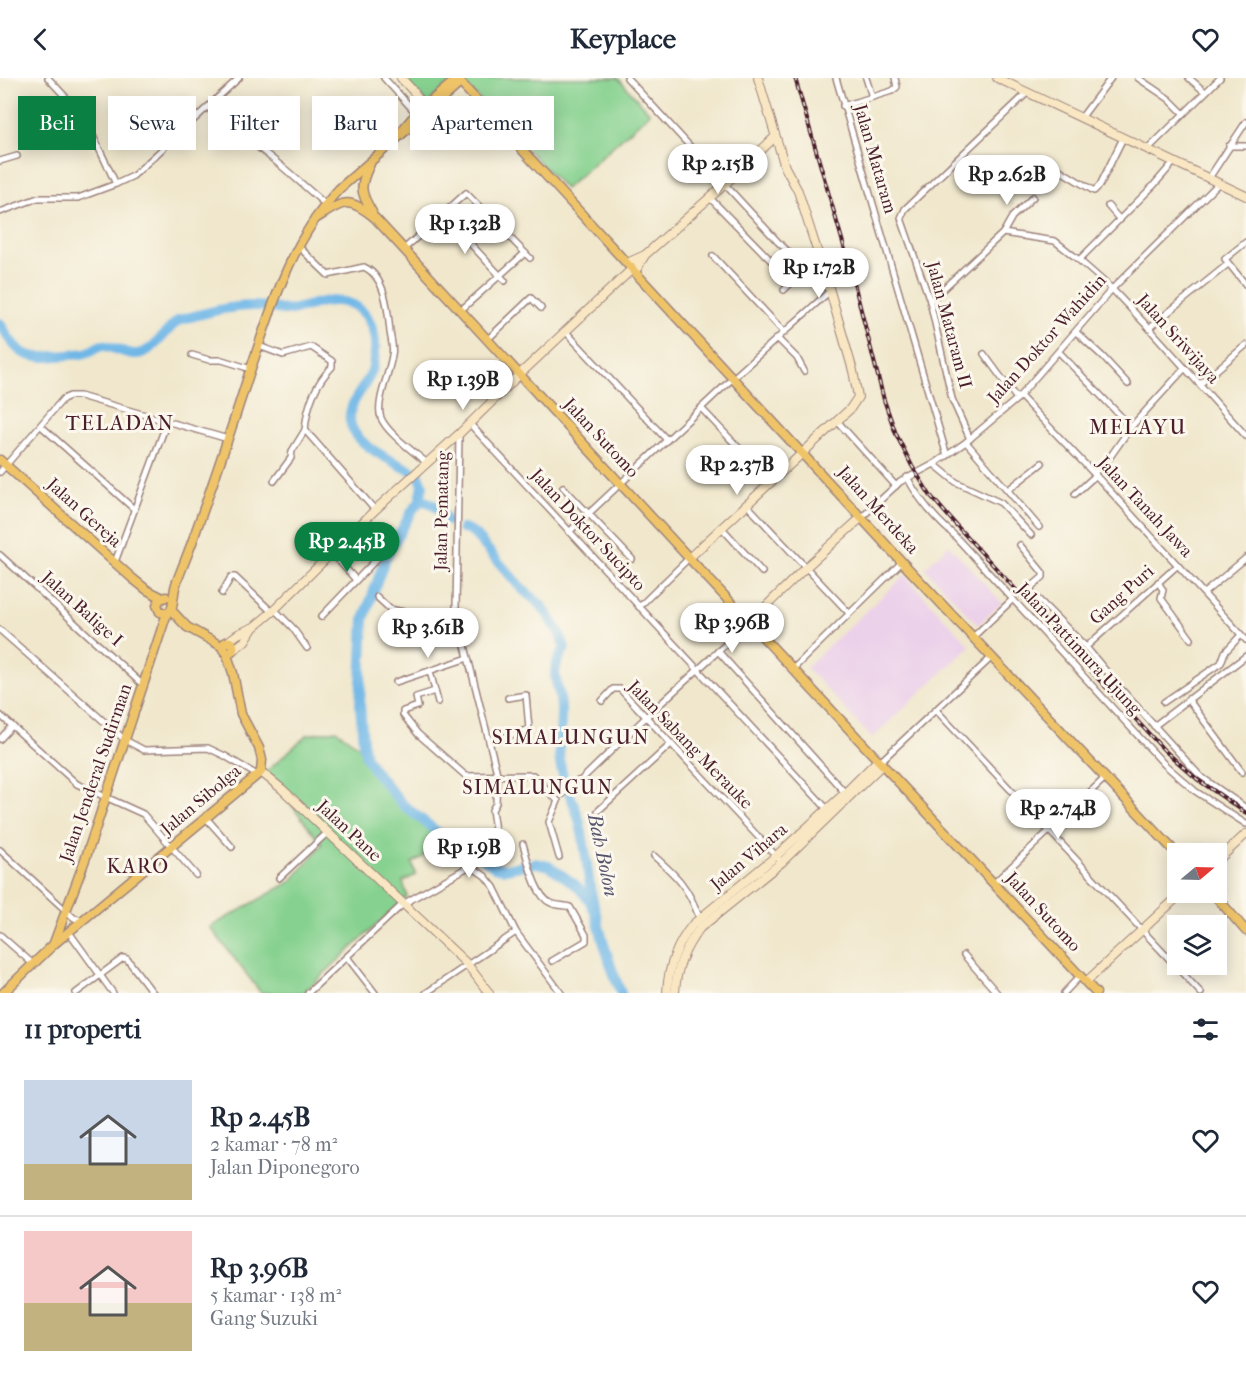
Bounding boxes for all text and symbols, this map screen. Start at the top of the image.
icon: back [24,23,57,56]
text: Keyplace [570,23,676,55]
icon: heart [1189,23,1222,56]
chip: Beli [18,96,96,150]
chip: Sewa [108,96,196,150]
chip: Filter [208,96,300,150]
chip: Baru [312,96,398,150]
chip: Apartemen [410,96,554,150]
street label: Jalan Mataram [849,100,901,216]
pin: Rp 2.15B [656,144,780,195]
text: Rp 2.15B [682,152,754,175]
pin: Rp 2.62B [945,155,1069,206]
text: Rp 2.62B [968,163,1046,186]
pin: Rp 1.32B [403,204,527,255]
text: Rp 1.32B [429,212,501,235]
pin: Rp 1.72B [757,248,881,299]
text: Rp 1.72B [783,256,855,279]
street label: Jalan Mataram II [921,257,976,391]
street label: Jalan Doktor Wahidin [982,270,1111,410]
street label: Jalan Sriwijaya [1131,288,1224,389]
pin: Rp 1.39B [401,360,525,411]
text: Rp 1.39B [427,368,499,391]
street label: Jalan Sutomo [557,392,643,482]
district label: TELADAN [65,411,175,435]
district label: MELAYU [1089,415,1187,439]
pin: Rp 2.37B [675,445,799,496]
street label: Jalan Pematang [430,451,454,573]
street label: Jalan Tanah Jawa [1092,451,1197,562]
text: Rp 2.37B [700,453,774,476]
street label: Jalan Merdeka [832,460,923,559]
street label: Jalan Doktor Sucipto [525,463,650,595]
street label: Jalan Gereja [41,473,126,552]
pin: Rp 2.45B [285,522,409,573]
text: Rp 2.45B [308,530,386,553]
street label: Gang Puri [1086,560,1159,629]
street label: Jalan Balige I [36,566,127,651]
street label: Jalan Pattimura Ujung [1011,577,1146,720]
pin: Rp 3.96B [670,603,794,654]
pin: Rp 3.61B [366,608,490,659]
text: Rp 3.96B [694,611,770,634]
text: Rp 3.61B [392,616,464,639]
street label: Jalan Sabang Merauke [622,675,757,814]
street label: Jalan Jenderal Sudirman [55,680,137,867]
district label: SIMALUNGUN [492,725,650,749]
street label: Jalan Sibolga [155,760,246,841]
district label: SIMALUNGUN [462,776,614,799]
pin: Rp 2.74B [996,789,1120,840]
street label: Jalan Pane [311,794,386,866]
text: Rp 2.74B [1020,797,1096,820]
water label: Bah Bolon [583,810,623,899]
street label: Jalan Vihara [705,818,792,896]
pin: Rp 1.9B [414,828,524,879]
text: Rp 1.9B [437,836,501,859]
north arrow [1167,843,1227,903]
map controls [1167,843,1227,975]
district label: KARO [106,855,170,878]
street label: Jalan Sutomo [999,866,1085,956]
button: layers [1167,915,1227,975]
icon: filters [1189,1013,1222,1046]
text: 11 properti [24,1014,141,1045]
text: Rp 2.45B [210,1102,310,1133]
icon: home [72,1104,144,1176]
icon: heart [1189,1124,1222,1157]
text: 2 kamar · 78 m² [210,1133,337,1156]
text: Jalan Diponegoro [210,1156,360,1179]
text: Rp 3.96B [210,1253,308,1284]
icon: home [72,1255,144,1327]
icon: heart [1189,1275,1222,1308]
text: 5 kamar · 138 m² [210,1284,341,1307]
text: Gang Suzuki [210,1307,318,1330]

